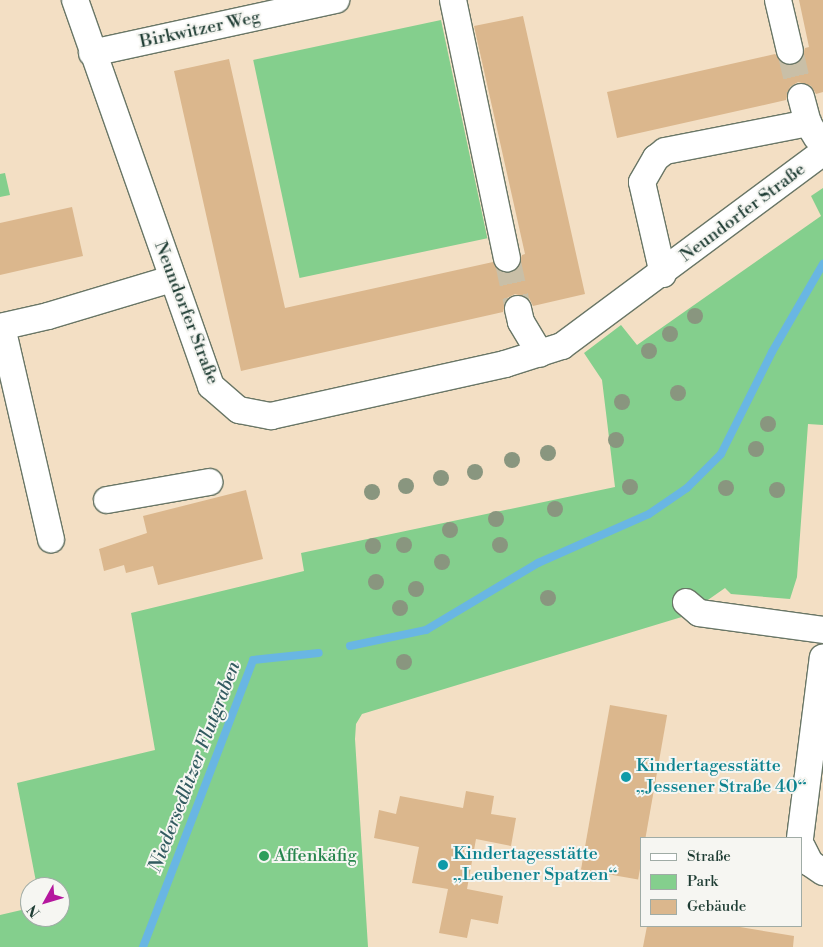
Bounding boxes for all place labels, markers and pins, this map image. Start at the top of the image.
place label: Kindertagesstätte „Jessener Straße 40“ [636,756,807,799]
marker: Kindertagesstätte „Jessener Straße 40“ [620,771,632,783]
place label: Kindertagesstätte „Leubener Spatzen“ [453,844,618,886]
place label: Affenkäfig [274,845,357,867]
marker: Affenkäfig [258,850,270,862]
marker: Kindertagesstätte „Leubener Spatzen“ [437,859,449,871]

